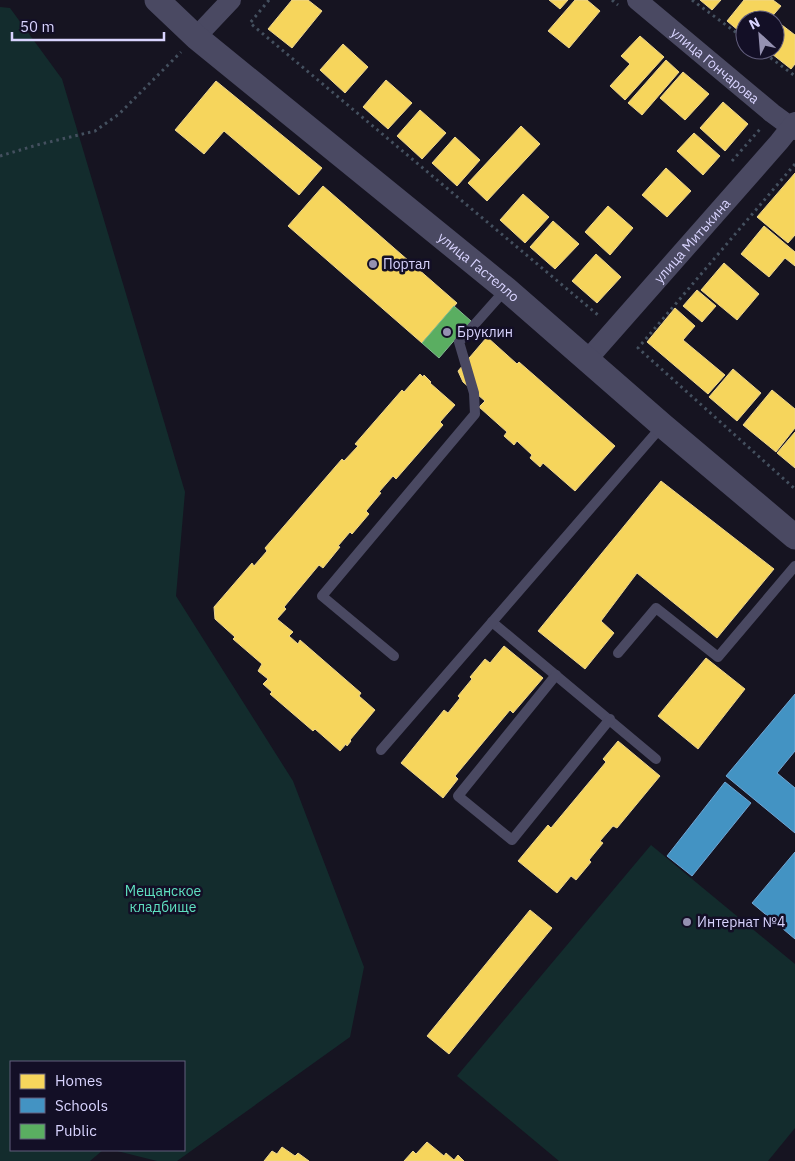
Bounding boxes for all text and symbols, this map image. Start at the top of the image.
scale bar [12,10,165,42]
north arrow [735,10,785,60]
text: N [746,13,763,34]
text: 50 m [20,17,55,36]
street label: улица Гончарова [667,23,764,108]
street label: улица Митькина [650,194,735,287]
street label: улица Гастелло [434,228,523,306]
place label: Портал [383,255,430,273]
marker: Портал [367,258,379,270]
place label: Бруклин [457,323,513,341]
marker: Бруклин [441,326,453,338]
park label: Мещанское кладбище [125,882,201,916]
place label: Интернат №4 [697,913,786,931]
marker: Интернат №4 [681,916,693,928]
legend [10,1061,185,1151]
text: Homes [55,1071,103,1090]
text: Schools [55,1096,108,1115]
text: Public [55,1121,97,1140]

